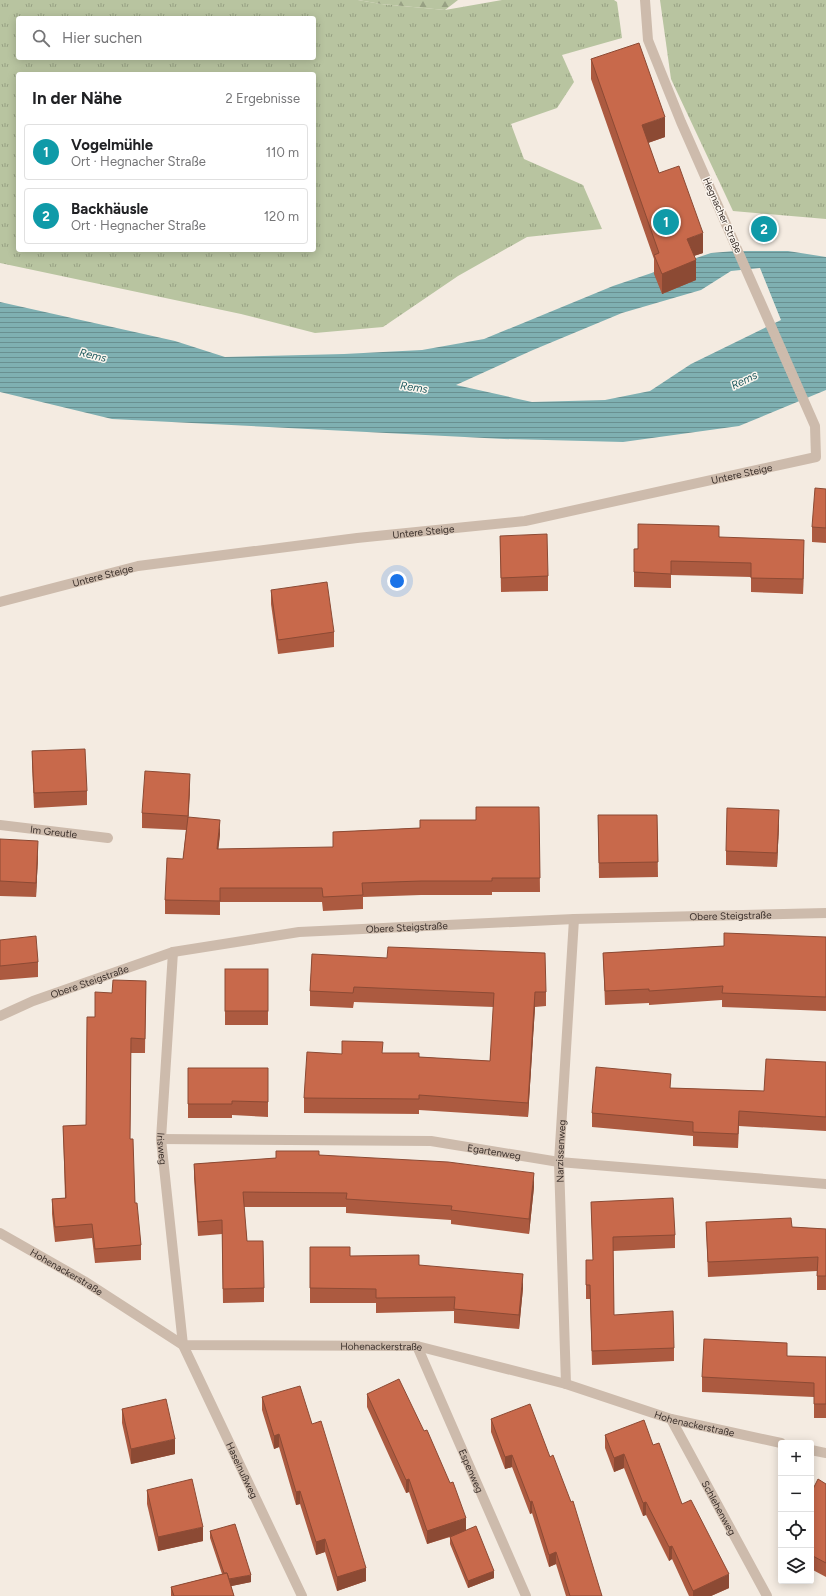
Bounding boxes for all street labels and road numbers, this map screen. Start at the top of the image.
street label: Hegnacher Straße [700,175,745,255]
street label: Untere Steige [710,461,774,487]
street label: Untere Steige [392,522,455,541]
street label: Untere Steige [71,561,135,590]
street label: Im Greutle [29,823,78,841]
street label: Obere Steigstraße [689,908,772,923]
street label: Obere Steigstraße [365,919,449,936]
street label: Obere Steigstraße [49,962,131,1001]
street label: Narzissenweg [553,1119,569,1183]
street label: Irisweg [154,1132,170,1165]
street label: Egartenweg [466,1141,522,1163]
street label: Hohenackerstraße [28,1246,106,1299]
street label: Hohenackerstraße [340,1340,424,1354]
street label: Hohenackerstraße [652,1408,736,1440]
street label: Haselnußweg [223,1440,261,1501]
street label: Espenweg [456,1447,486,1495]
street label: Schlehenweg [699,1478,739,1538]

